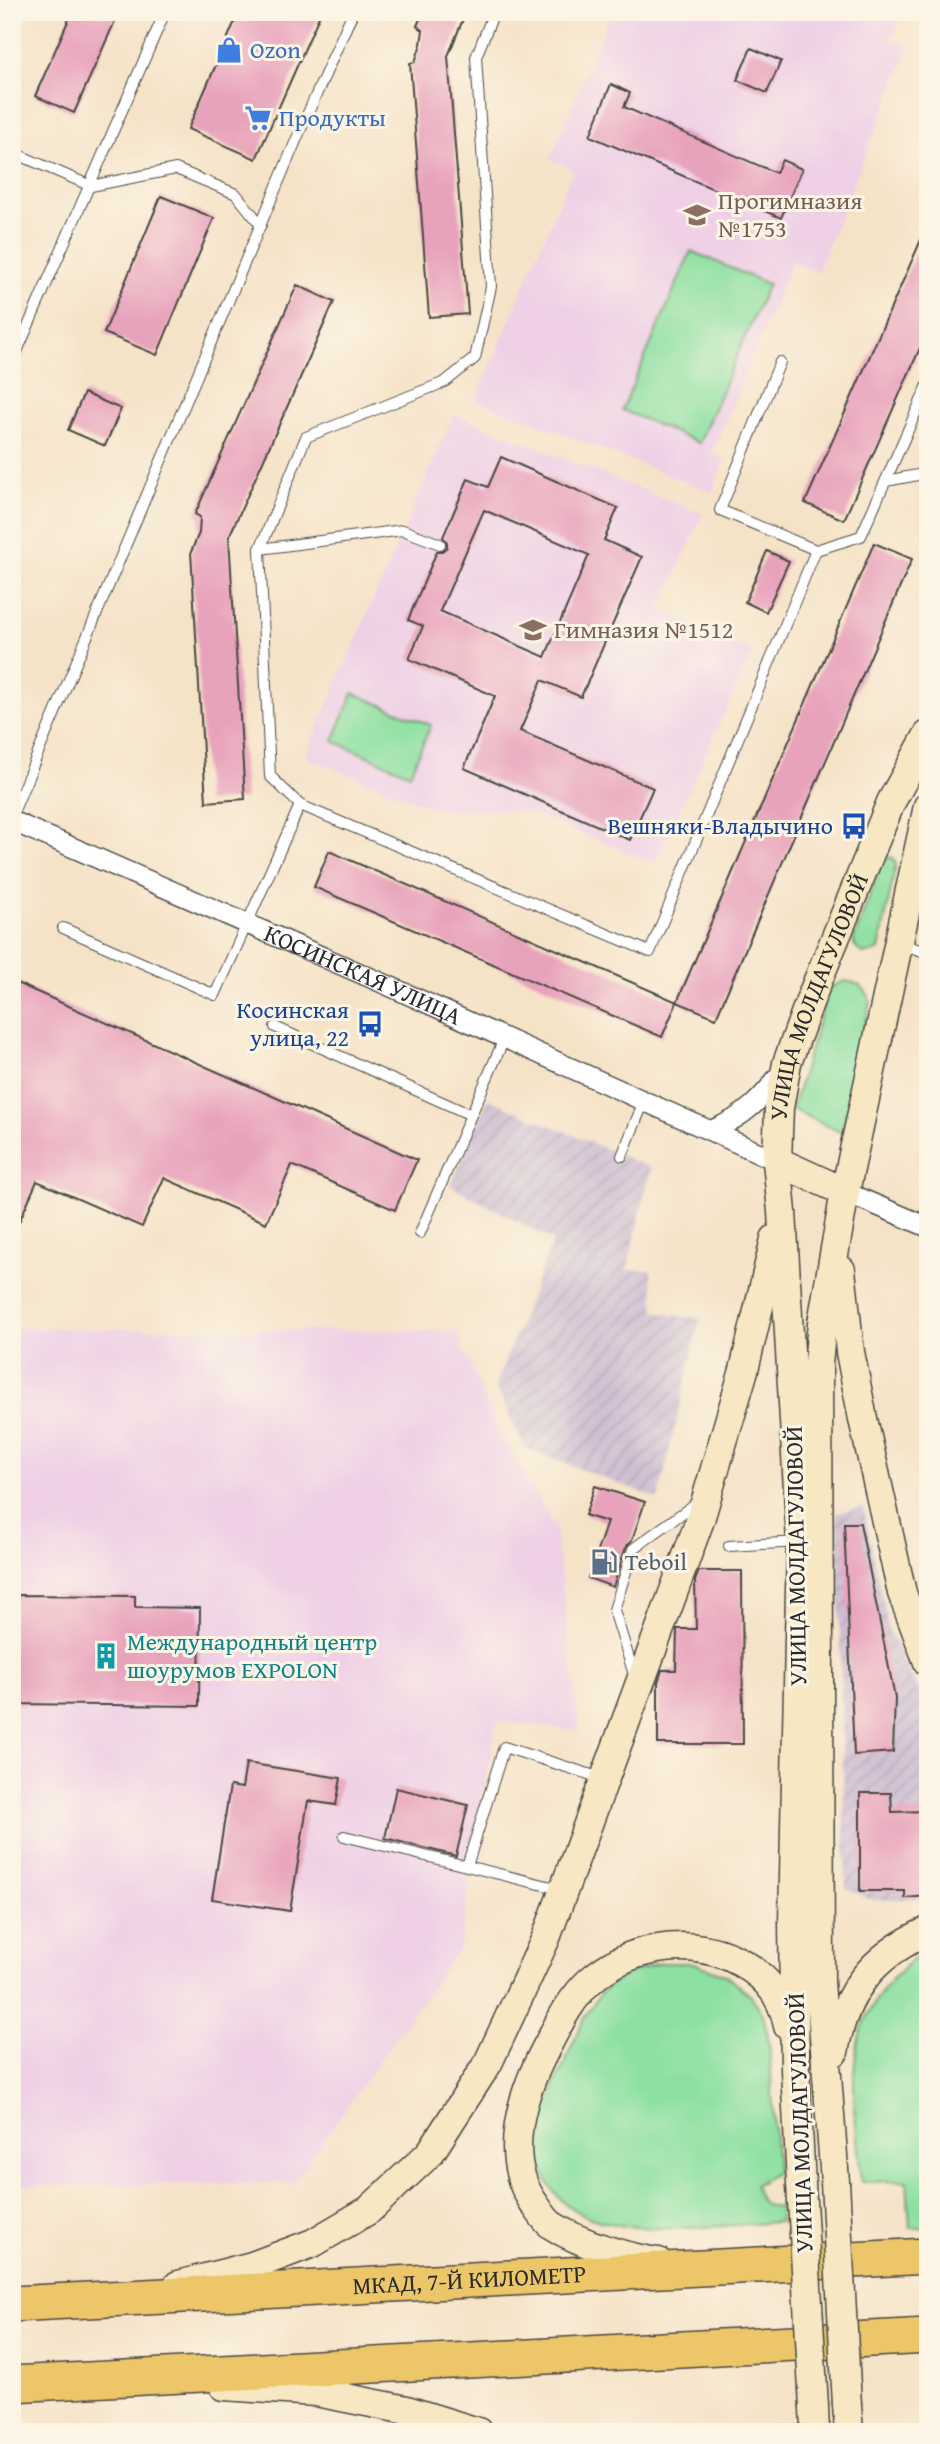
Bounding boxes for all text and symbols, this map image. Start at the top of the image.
place label: Ozon [250,32,301,67]
shop icon: Ozon [214,35,244,65]
place label: Продукты [279,100,386,135]
supermarket icon: Продукты [243,103,273,133]
place label: Прогимназия №1753 [718,183,862,246]
school or university icon: Прогимназия №1753 [682,200,712,230]
place label: Гимназия №1512 [554,612,733,647]
school or university icon: Гимназия №1512 [518,615,548,645]
place label: Вешняки-Владычино [607,808,833,843]
bus stop icon: Вешняки-Владычино [839,811,869,841]
street label: УЛИЦА МОЛДАГУЛОВОЙ [761,868,877,1121]
street label: КОСИНСКАЯ УЛИЦА [259,915,468,1034]
place label: Косинская улица, 22 [236,992,349,1055]
bus stop icon: Косинская улица, 22 [355,1009,385,1039]
street label: УЛИЦА МОЛДАГУЛОВОЙ [776,1426,815,1686]
place label: Teboil [625,1544,687,1579]
fuel station icon: Teboil [589,1547,619,1577]
place label: Международный центр шоурумов EXPOLON [127,1624,377,1687]
building icon: Международный центр шоурумов EXPOLON [91,1641,121,1671]
street label: УЛИЦА МОЛДАГУЛОВОЙ [777,1992,822,2254]
street label: МКАД, 7-Й КИЛОМЕТР [352,2256,587,2303]

